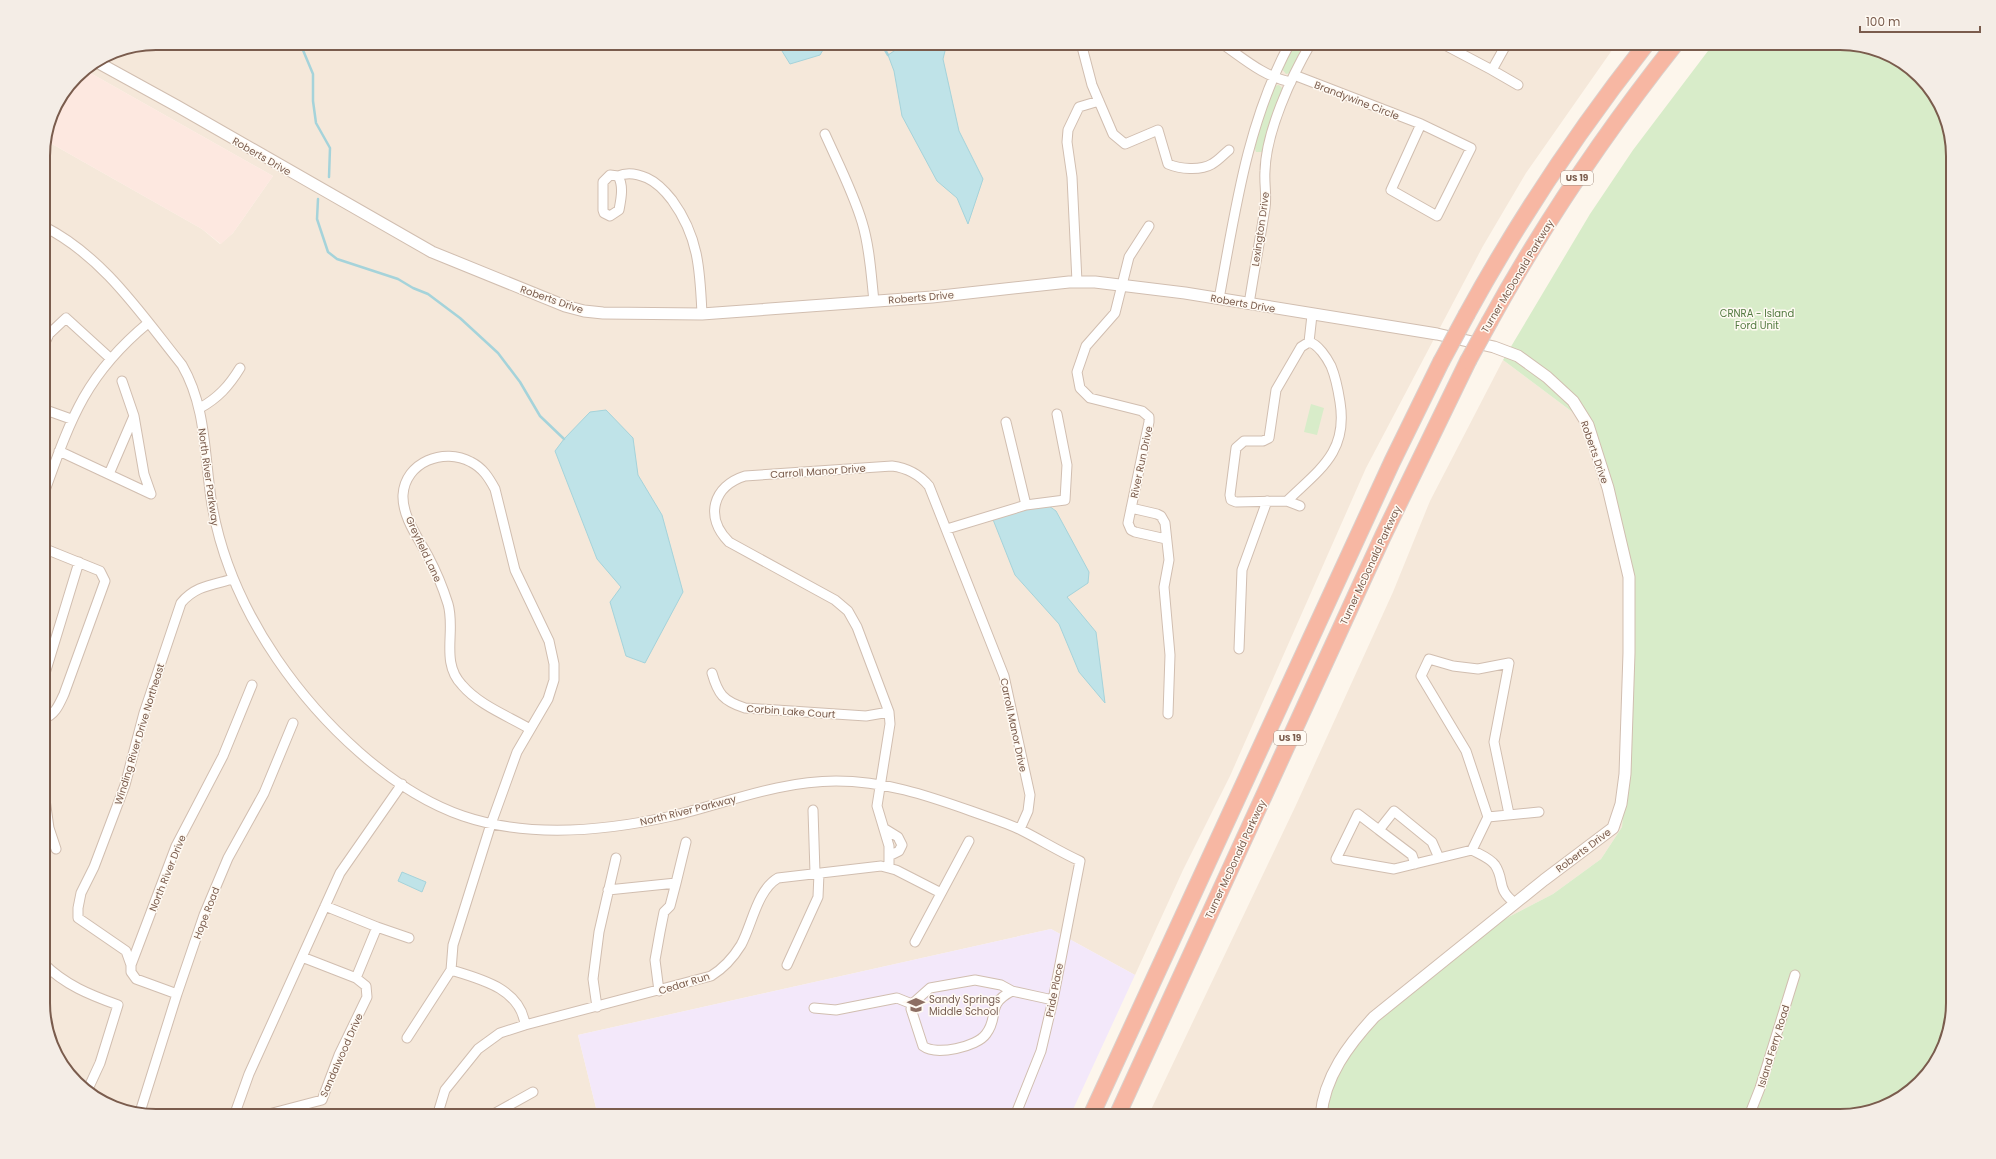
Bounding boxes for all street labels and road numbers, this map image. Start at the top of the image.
street label: Brandywine Circle [1312,77,1402,124]
street label: Roberts Drive [230,133,294,179]
road number: US 19 [1561,171,1593,185]
street label: Lexington Drive [1248,191,1273,267]
street label: Turner McDonald Parkway [1478,216,1557,336]
street label: Roberts Drive [518,282,585,317]
street label: Roberts Drive [888,287,954,308]
street label: Roberts Drive [1209,290,1277,317]
street label: Roberts Drive [1577,419,1612,486]
street label: River Run Drive [1127,425,1156,500]
street label: North River Parkway [194,427,223,527]
street label: Carroll Manor Drive [770,461,866,482]
street label: Turner McDonald Parkway [1336,503,1405,627]
street label: Greyfield Lane [402,514,445,584]
street label: Winding River Drive Northeast [111,661,168,807]
street label: Carroll Manor Drive [996,677,1031,773]
street label: Corbin Lake Court [746,701,836,722]
road number: US 19 [1274,731,1306,745]
street label: North River Parkway [638,791,738,830]
street label: Turner McDonald Parkway [1201,797,1270,921]
street label: Roberts Drive [1553,825,1614,876]
street label: North River Drive [145,833,190,914]
street label: Hope Road [190,885,223,942]
street label: Pride Place [1042,962,1067,1018]
street label: Cedar Run [657,969,712,998]
street label: Island Ferry Road [1754,1003,1793,1089]
street label: Sandalwood Drive [316,1011,367,1100]

